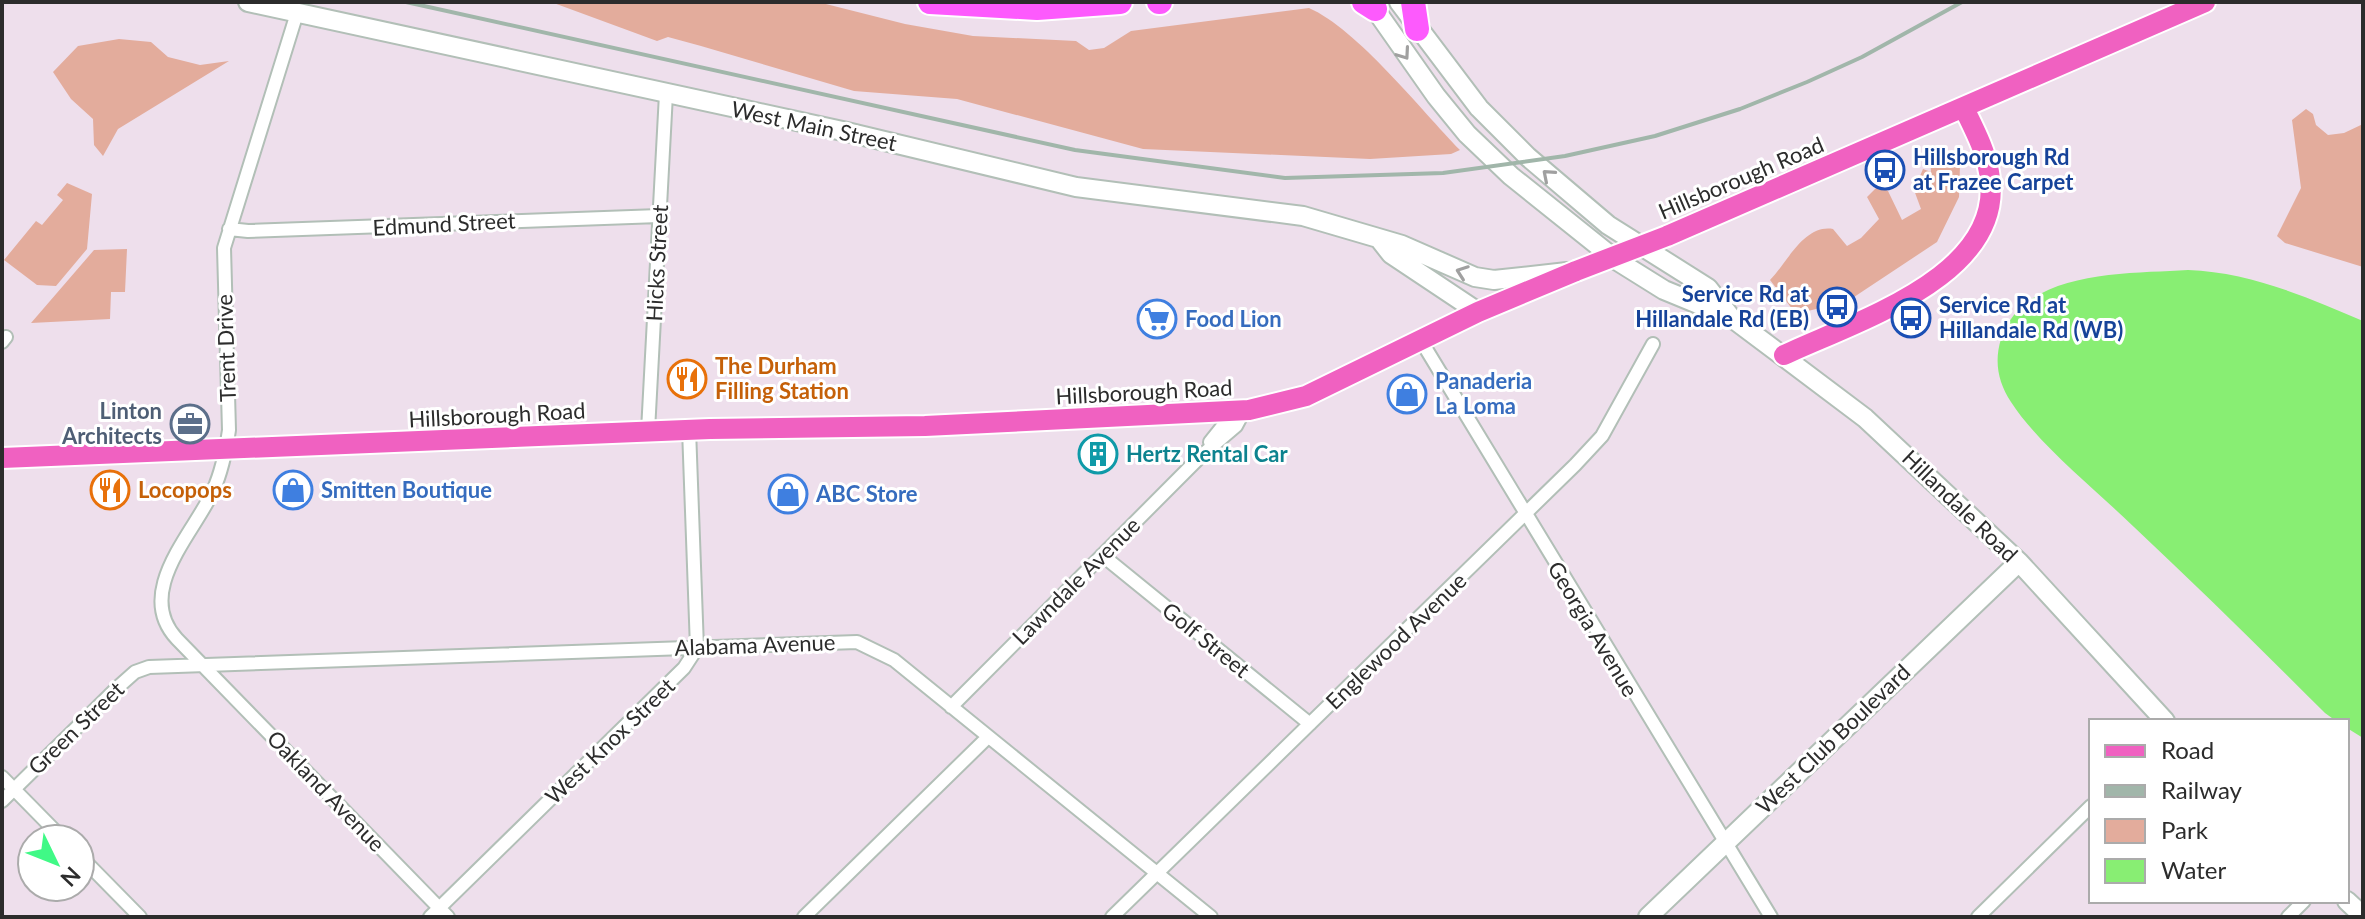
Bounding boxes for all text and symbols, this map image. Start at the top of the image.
one-way arrow [1395,45,1409,59]
street label: West Main Street [729,95,899,156]
street label: Hillsborough Road [1654,131,1828,225]
place label: Hillsborough Rd at Frazee Carpet [1913,143,2074,195]
bus stop icon: Hillsborough Rd at Frazee Carpet [1864,149,1906,191]
one-way arrow [1542,170,1557,185]
street label: Hicks Street [640,204,673,322]
street label: Edmund Street [372,206,516,241]
one-way arrow [1456,265,1470,282]
place label: Service Rd at Hillandale Rd (EB) [1635,280,1810,332]
bus stop icon: Service Rd at Hillandale Rd (EB) [1816,286,1858,328]
place label: Service Rd at Hillandale Rd (WB) [1939,291,2123,343]
street label: Trent Drive [210,294,241,402]
bus stop icon: Service Rd at Hillandale Rd (WB) [1890,297,1932,339]
supermarket icon: Food Lion [1136,298,1178,340]
place label: Food Lion [1185,305,1282,332]
place label: The Durham Filling Station [715,352,849,404]
restaurant icon: The Durham Filling Station [666,358,708,400]
place label: Panaderia La Loma [1435,367,1532,419]
street label: Hillsborough Road [1055,373,1233,410]
shop icon: Panaderia La Loma [1386,373,1428,415]
street label: Hillsborough Road [408,396,586,433]
place label: Linton Architects [61,397,162,449]
office icon: Linton Architects [169,403,211,445]
building icon: Hertz Rental Car [1077,433,1119,475]
place label: Hertz Rental Car [1126,440,1288,467]
street label: Hillandale Road [1897,444,2024,567]
restaurant icon: Locopops [89,469,131,511]
shop icon: Smitten Boutique [272,469,314,511]
shop icon: ABC Store [767,473,809,515]
place label: Locopops [138,476,232,503]
place label: Smitten Boutique [321,476,492,503]
place label: ABC Store [815,480,918,507]
street label: Lawndale Avenue [1006,511,1145,650]
street label: Georgia Avenue [1542,556,1644,701]
street label: Englewood Avenue [1320,567,1472,715]
street label: Golf Street [1157,596,1255,683]
street label: Alabama Avenue [674,628,836,661]
street label: West Club Boulevard [1750,658,1915,819]
street label: West Knox Street [539,672,680,809]
street label: Green Street [22,675,129,780]
legend [2089,719,2349,903]
street label: Oakland Avenue [262,724,391,857]
text: Road [2161,735,2214,764]
text: Railway [2161,775,2243,804]
text: Park [2161,815,2209,844]
north arrow [16,823,96,903]
text: Water [2161,855,2226,884]
text: N [55,862,87,892]

